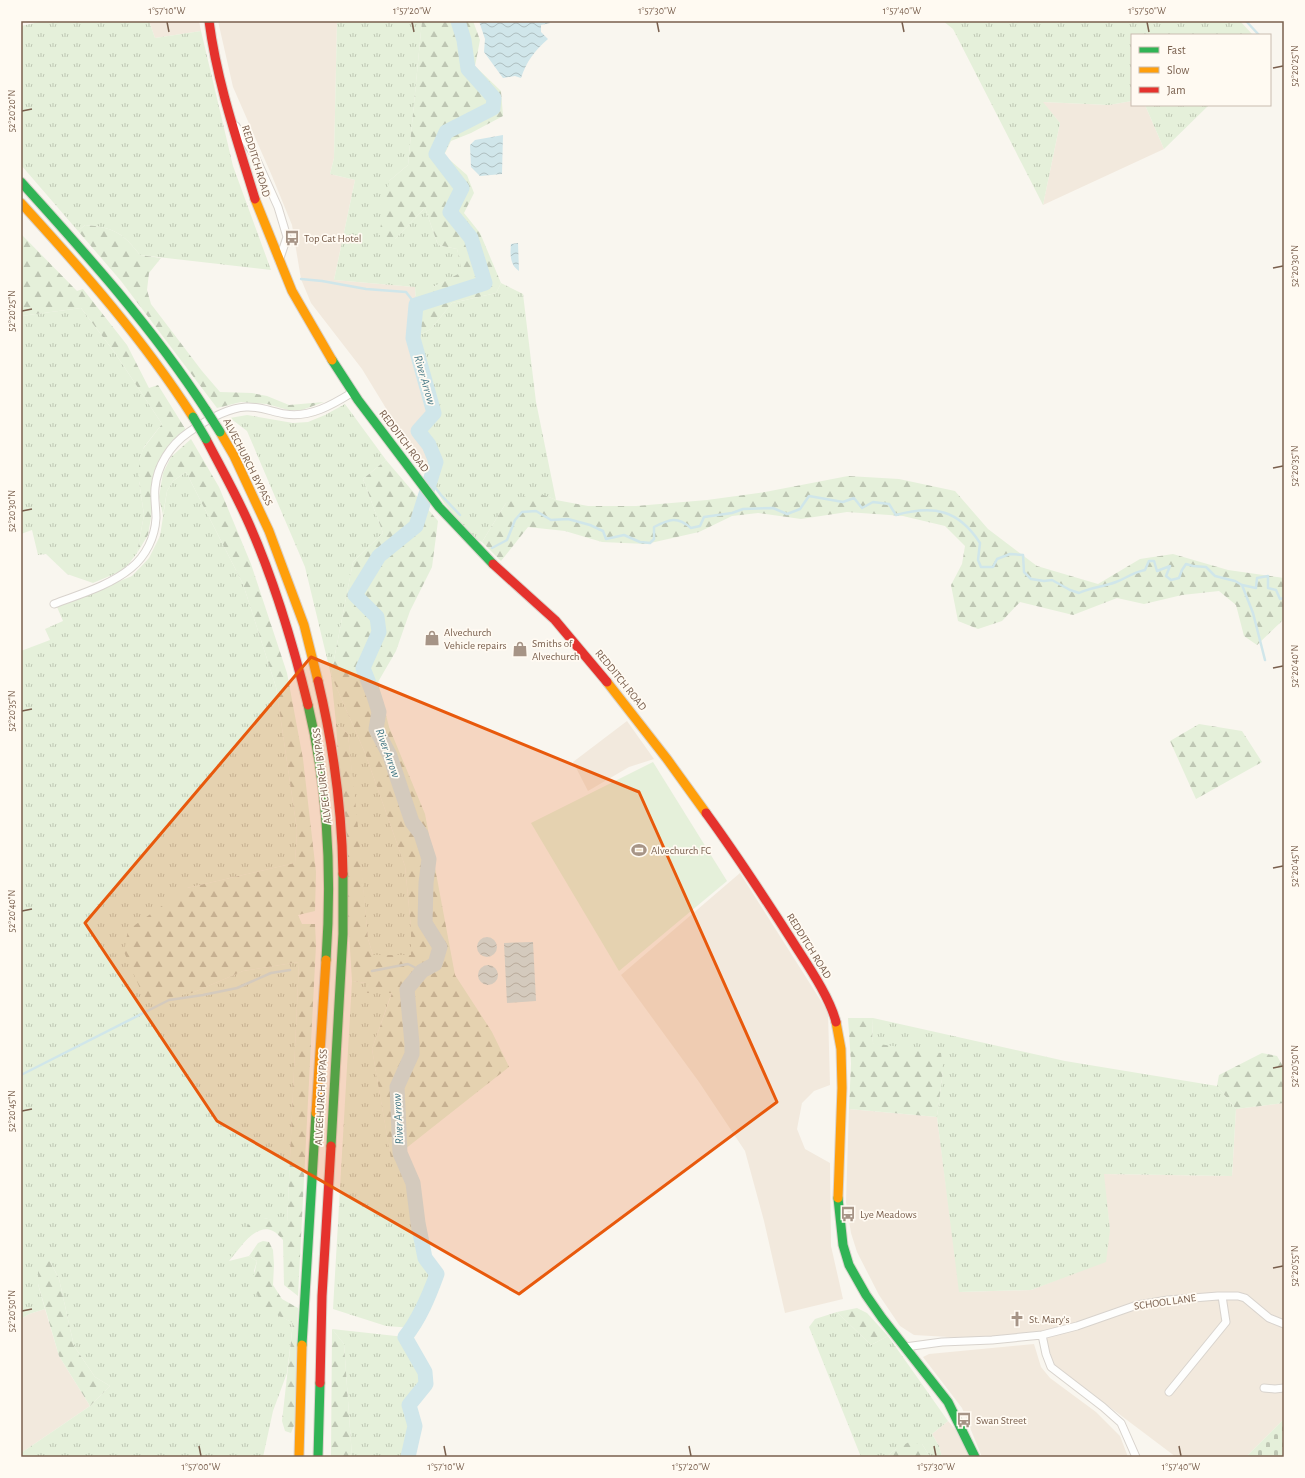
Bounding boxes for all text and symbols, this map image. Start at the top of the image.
text: 1°57'10"W [149,6,186,16]
text: 1°57'20"W [393,6,431,16]
text: 1°57'30"W [638,6,676,16]
text: 1°57'40"W [883,6,921,16]
text: 1°57'50"W [1128,6,1166,16]
legend [1131,34,1271,106]
text: Fast [1167,44,1186,56]
text: 52°20'25"N [1290,45,1300,87]
text: Slow [1167,64,1189,76]
text: Jam [1167,84,1186,96]
text: 52°20'20"N [7,90,17,132]
street label: REDDITCH ROAD [240,124,272,198]
bus stop icon: Top Cat Hotel [283,229,301,247]
place label: Top Cat Hotel [304,233,361,244]
text: 52°20'30"N [1290,245,1300,287]
text: 52°20'25"N [7,290,17,332]
water label: River Arrow [412,354,438,407]
street label: REDDITCH ROAD [377,408,431,474]
street label: ALVECHURCH BYPASS [221,416,275,508]
text: 52°20'35"N [1290,445,1300,487]
text: 52°20'30"N [7,490,17,532]
place label: Alvechurch Vehicle repairs [444,627,507,651]
shop icon: Alvechurch Vehicle repairs [423,629,441,647]
place label: Smiths of Alvechurch [532,638,580,662]
shop icon: Smiths of Alvechurch [511,640,529,658]
text: 52°20'40"N [1290,645,1300,687]
street label: REDDITCH ROAD [593,648,649,712]
text: 52°20'35"N [7,690,17,732]
street label: ALVECHURCH BYPASS [311,727,333,825]
water label: River Arrow [374,727,403,780]
sports icon: Alvechurch FC [630,841,648,859]
place label: Alvechurch FC [651,845,711,856]
text: 52°20'45"N [1290,845,1300,887]
text: 52°20'40"N [7,890,17,932]
street label: REDDITCH ROAD [785,911,833,981]
text: 52°20'50"N [1290,1045,1300,1087]
street label: ALVECHURCH BYPASS [313,1049,329,1145]
text: 52°20'45"N [7,1090,17,1132]
water label: River Arrow [391,1092,405,1145]
bus stop icon: Lye Meadows [839,1205,857,1223]
place label: Lye Meadows [860,1209,917,1220]
text: 52°20'55"N [1290,1245,1300,1287]
text: 52°20'50"N [7,1290,17,1332]
street label: SCHOOL LANE [1133,1292,1197,1312]
church icon: St. Mary's [1008,1310,1026,1328]
place label: St. Mary's [1029,1314,1070,1325]
bus stop icon: Swan Street [955,1411,973,1429]
place label: Swan Street [976,1415,1027,1426]
text: 1°57'00"W [182,1462,220,1472]
text: 1°57'10"W [428,1462,465,1472]
text: 1°57'20"W [672,1462,710,1472]
text: 1°57'30"W [917,1462,955,1472]
text: 1°57'40"W [1162,1462,1200,1472]

